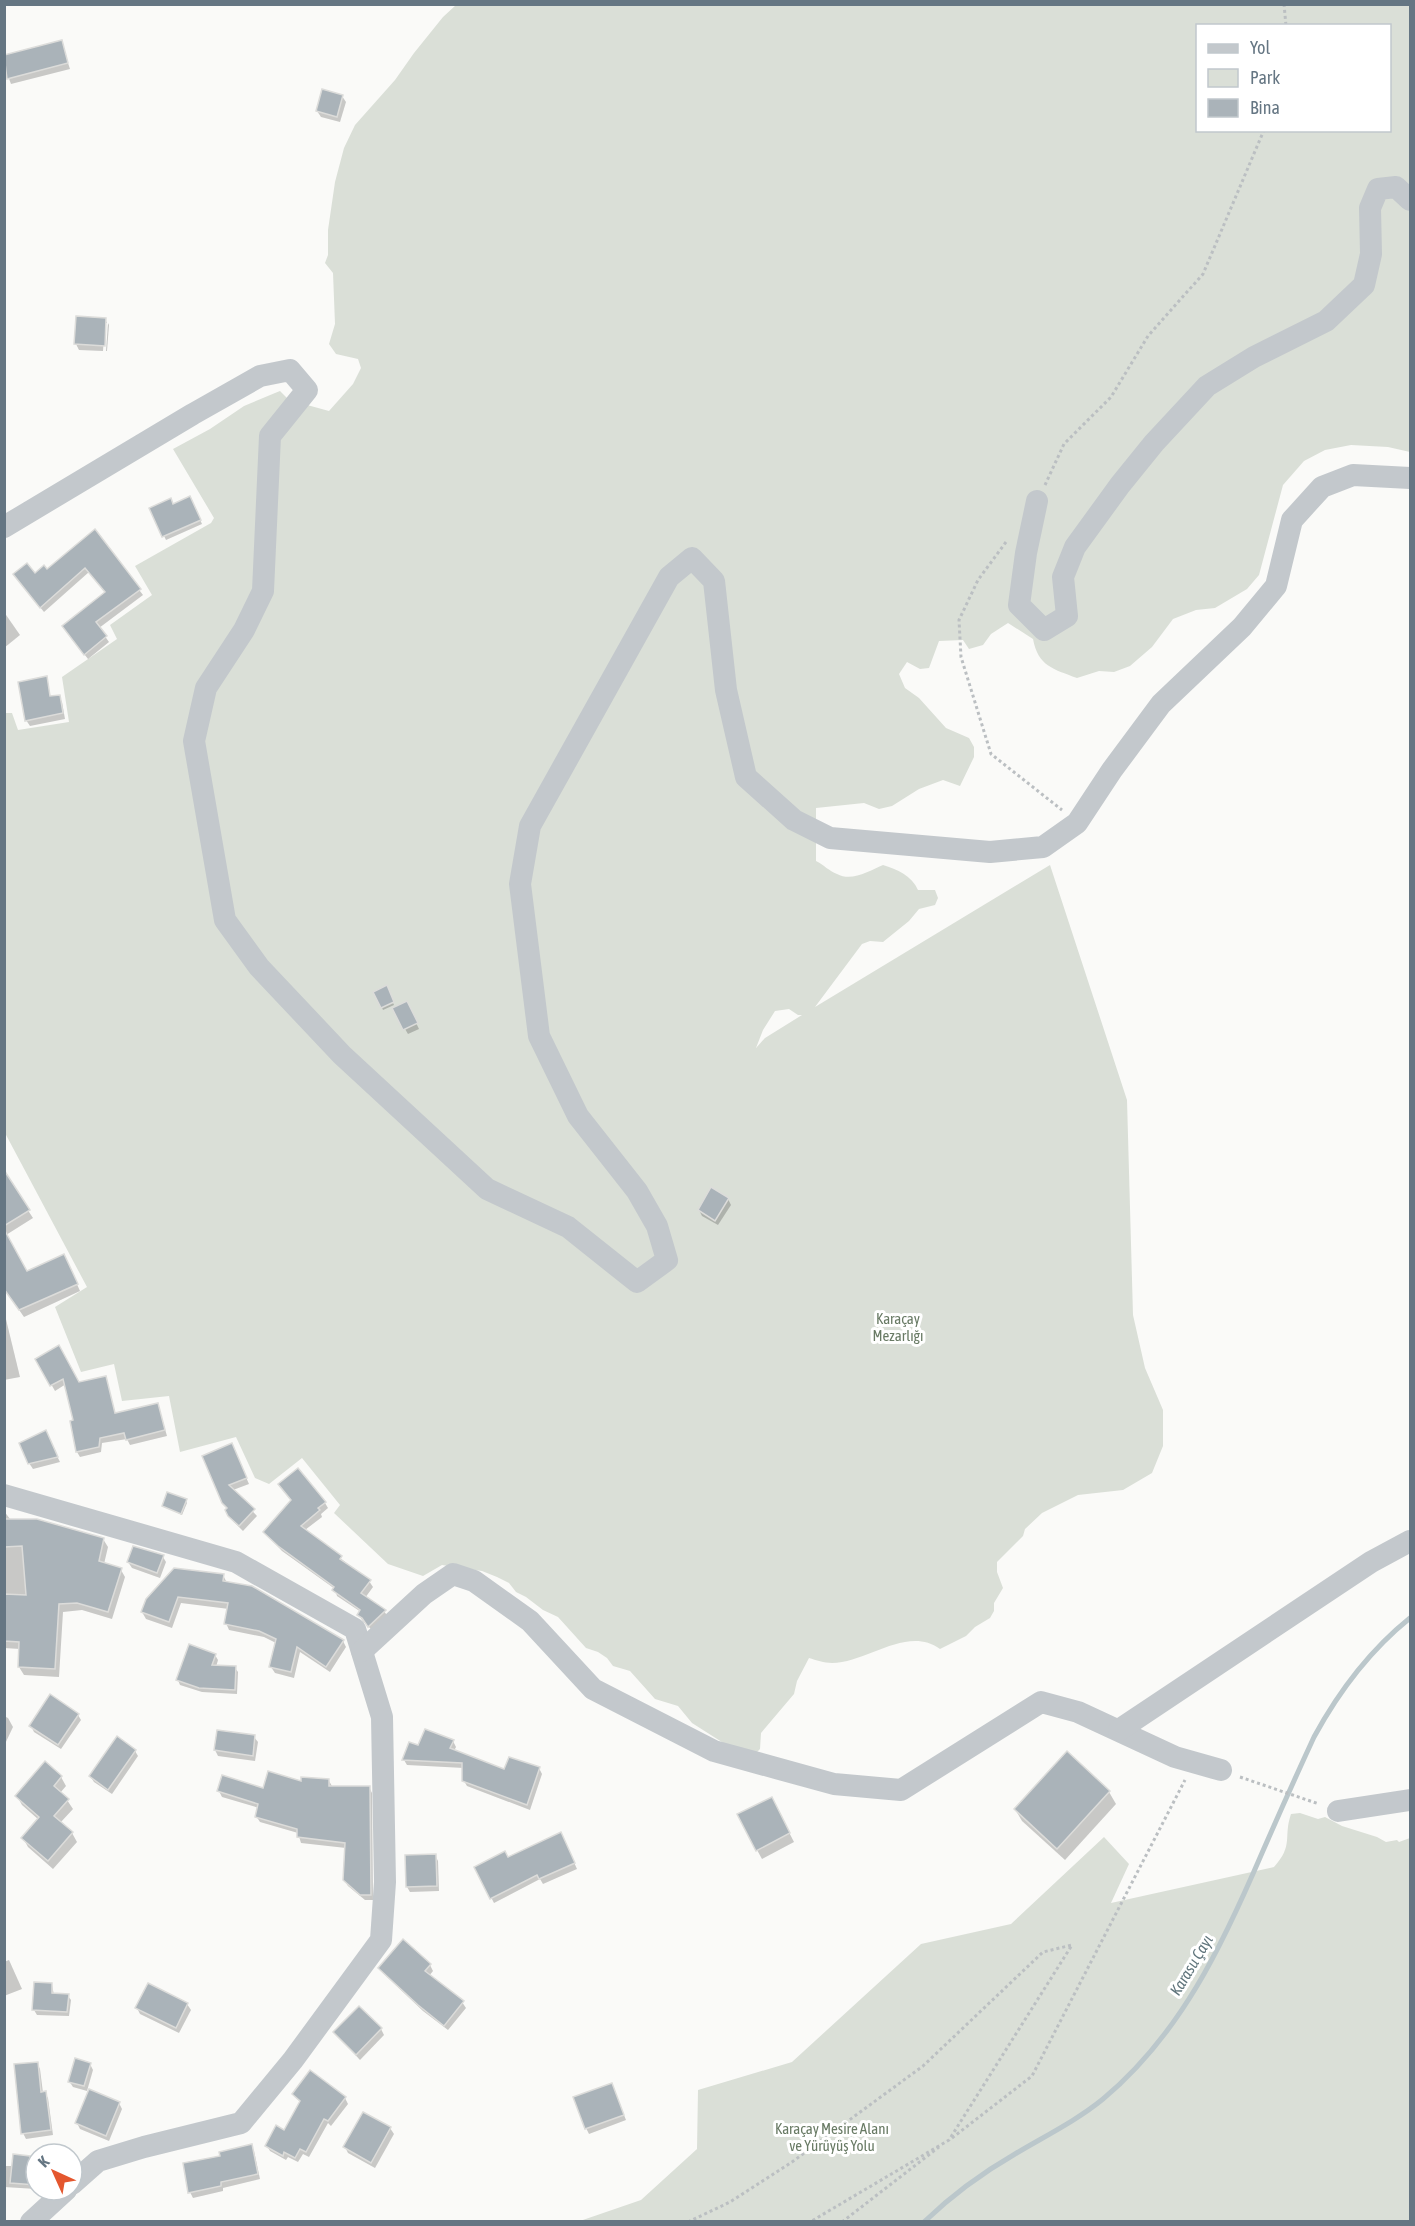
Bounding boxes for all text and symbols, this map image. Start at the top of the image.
legend [1196,24,1391,132]
text: Yol [1250,37,1270,58]
text: Park [1250,67,1280,88]
text: Bina [1250,97,1280,118]
park label: Karaçay Mezarlığı [873,1310,924,1344]
water label: Karasu Çayı [1166,1931,1217,1999]
park label: Karaçay Mesire Alanı ve Yürüyüş Yolu [775,2120,889,2154]
north arrow [24,2142,84,2202]
text: K [34,2152,53,2171]

